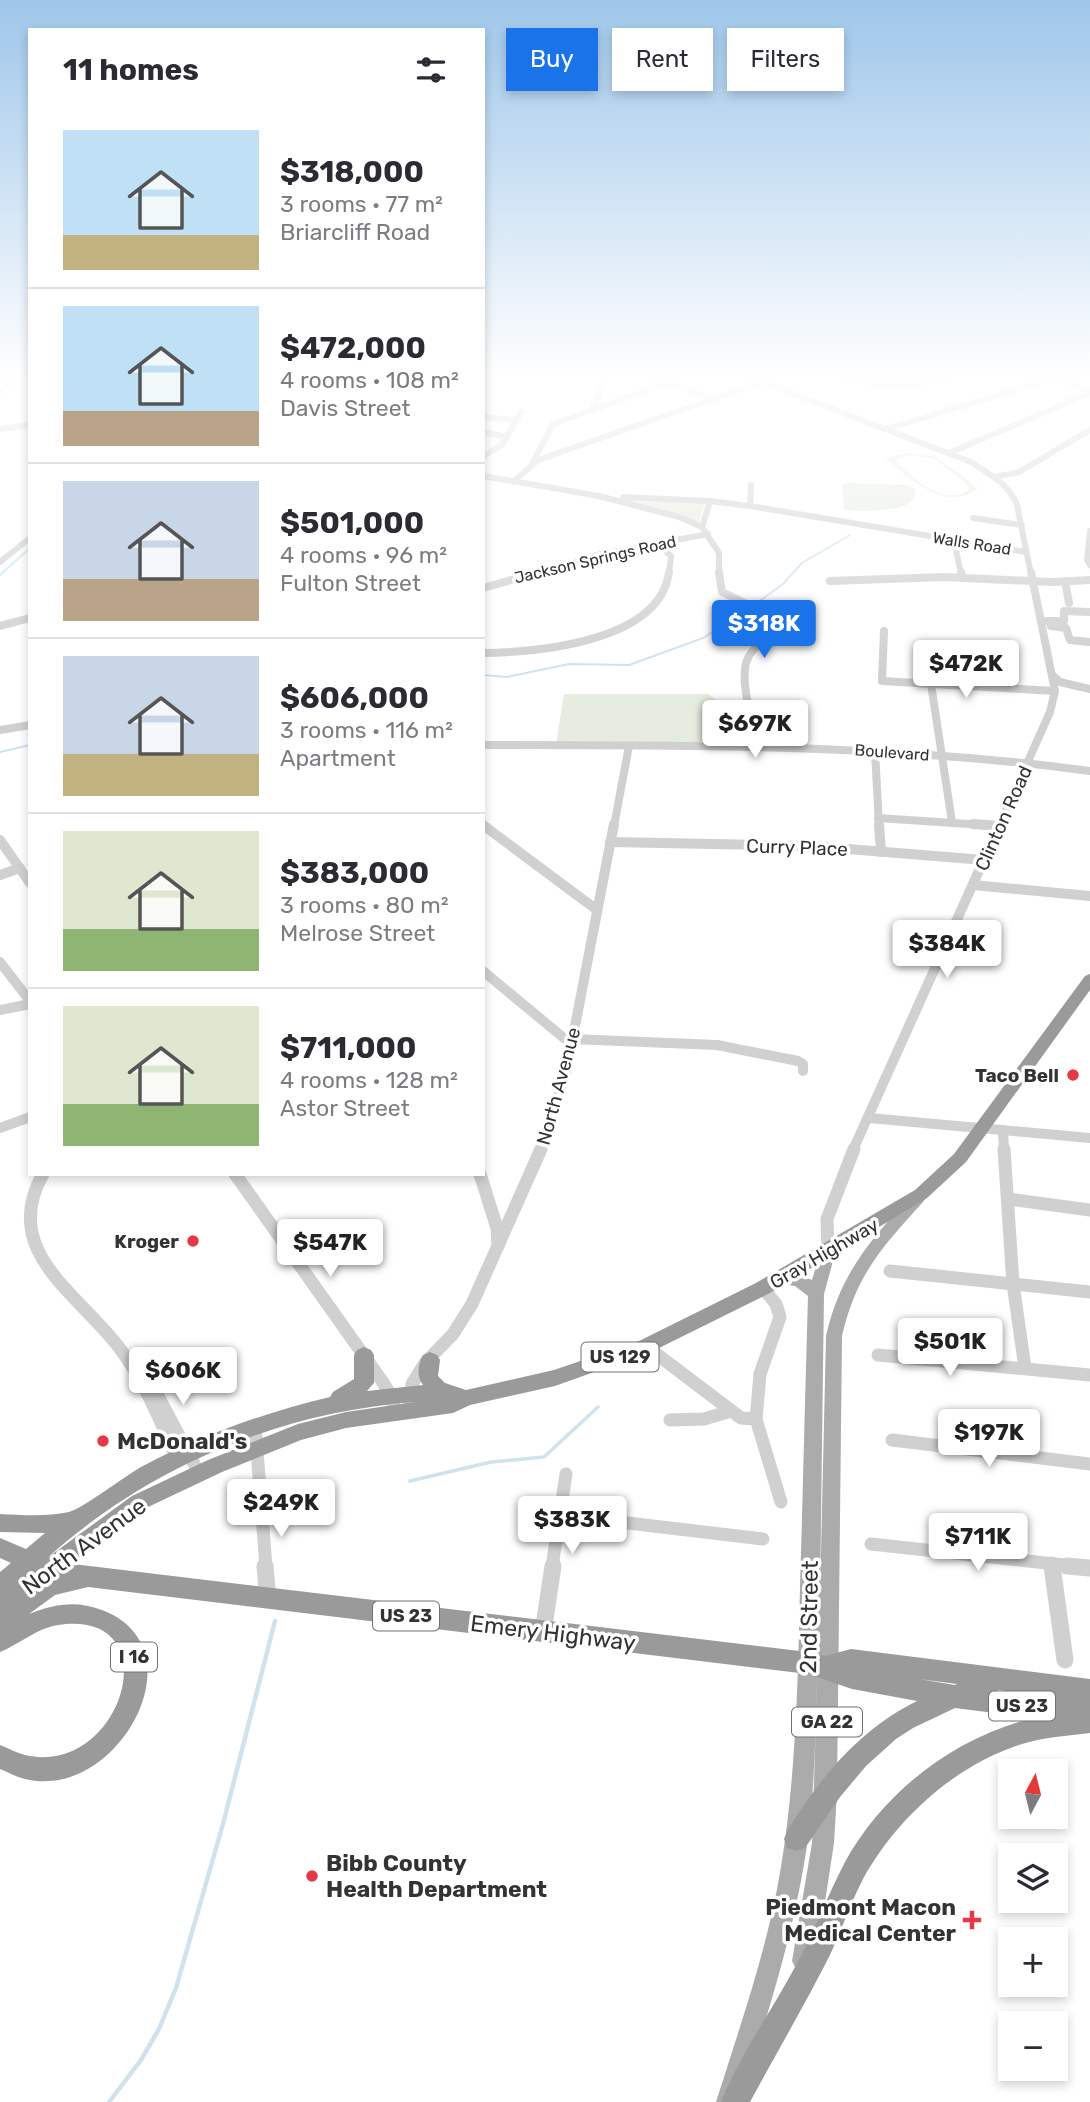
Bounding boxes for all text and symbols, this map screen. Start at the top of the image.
chip: Buy [506,28,598,91]
chip: Rent [612,28,713,91]
chip: Filters [727,28,844,91]
icon: filters [412,51,450,89]
text: 11 homes [63,52,199,88]
text: $318,000 [280,154,424,190]
icon: home [119,158,203,242]
text: 3 rooms · 77 m² [280,190,443,218]
text: Briarcliff Road [280,218,430,246]
text: $472,000 [280,330,426,366]
icon: home [119,334,203,418]
text: 4 rooms · 108 m² [280,366,459,394]
text: Davis Street [280,394,410,422]
text: $501,000 [280,505,424,541]
icon: home [119,509,203,593]
street label: Walls Road [931,528,1012,559]
street label: Jackson Springs Road [512,532,678,587]
text: 4 rooms · 96 m² [280,541,447,569]
text: Fulton Street [280,569,421,597]
pin: $318K [715,600,813,660]
text: $318K [728,609,800,637]
pin: $472K [917,640,1015,700]
text: $472K [929,649,1003,677]
text: $606,000 [280,680,429,716]
icon: home [119,684,203,768]
pin: $697K [706,700,804,760]
text: $697K [718,709,792,737]
text: 3 rooms · 116 m² [280,716,453,744]
street label: Boulevard [854,740,930,765]
text: Apartment [280,744,396,772]
street label: Clinton Road [970,762,1037,874]
street label: Curry Place [746,834,848,861]
text: $383,000 [280,855,429,891]
icon: home [119,859,203,943]
text: 3 rooms · 80 m² [280,891,449,919]
text: Melrose Street [280,919,435,947]
pin: $384K [898,920,996,980]
text: $384K [908,929,986,957]
street label: North Avenue [532,1025,585,1148]
text: $711,000 [280,1030,416,1066]
icon: home [119,1034,203,1118]
place label: Taco Bell [975,1064,1059,1087]
text: 4 rooms · 128 m² [280,1066,458,1094]
marker: Taco Bell [1065,1067,1081,1083]
text: Astor Street [280,1094,410,1122]
street label: Gray Highway [766,1213,883,1294]
pin: $547K [281,1220,379,1279]
text: $547K [293,1228,367,1256]
place label: Kroger [114,1230,179,1253]
marker: Kroger [185,1233,201,1249]
pin: $501K [901,1318,999,1378]
text: $501K [914,1327,986,1355]
road number: US 129 [582,1342,658,1372]
pin: $606K [134,1348,232,1407]
text: $606K [145,1356,221,1384]
pin: $197K [940,1410,1038,1469]
text: $197K [954,1418,1024,1446]
place label: McDonald's [117,1427,248,1455]
marker: McDonald's [95,1433,111,1449]
pin: $249K [232,1480,330,1539]
text: $249K [243,1488,319,1516]
street label: North Avenue [17,1492,151,1600]
pin: $383K [523,1496,621,1556]
text: $383K [534,1505,610,1533]
pin: $711K [929,1514,1027,1573]
text: $711K [945,1522,1011,1550]
street label: 2nd Street [794,1560,824,1674]
road number: US 23 [373,1602,439,1630]
street label: Emery Highway [469,1609,638,1657]
road number: I 16 [111,1642,157,1672]
road number: US 23 [989,1692,1055,1721]
road number: GA 22 [792,1708,862,1736]
north arrow [998,1759,1068,1829]
map controls [998,1759,1068,2081]
button: layers [998,1843,1068,1913]
place label: Bibb County Health Department [326,1849,547,1903]
marker: Bibb County Health Department [304,1868,320,1884]
place label: Piedmont Macon Medical Center [765,1893,957,1947]
marker: Piedmont Macon Medical Center [962,1910,982,1930]
button: + [998,1927,1068,1997]
button: − [998,2011,1068,2081]

